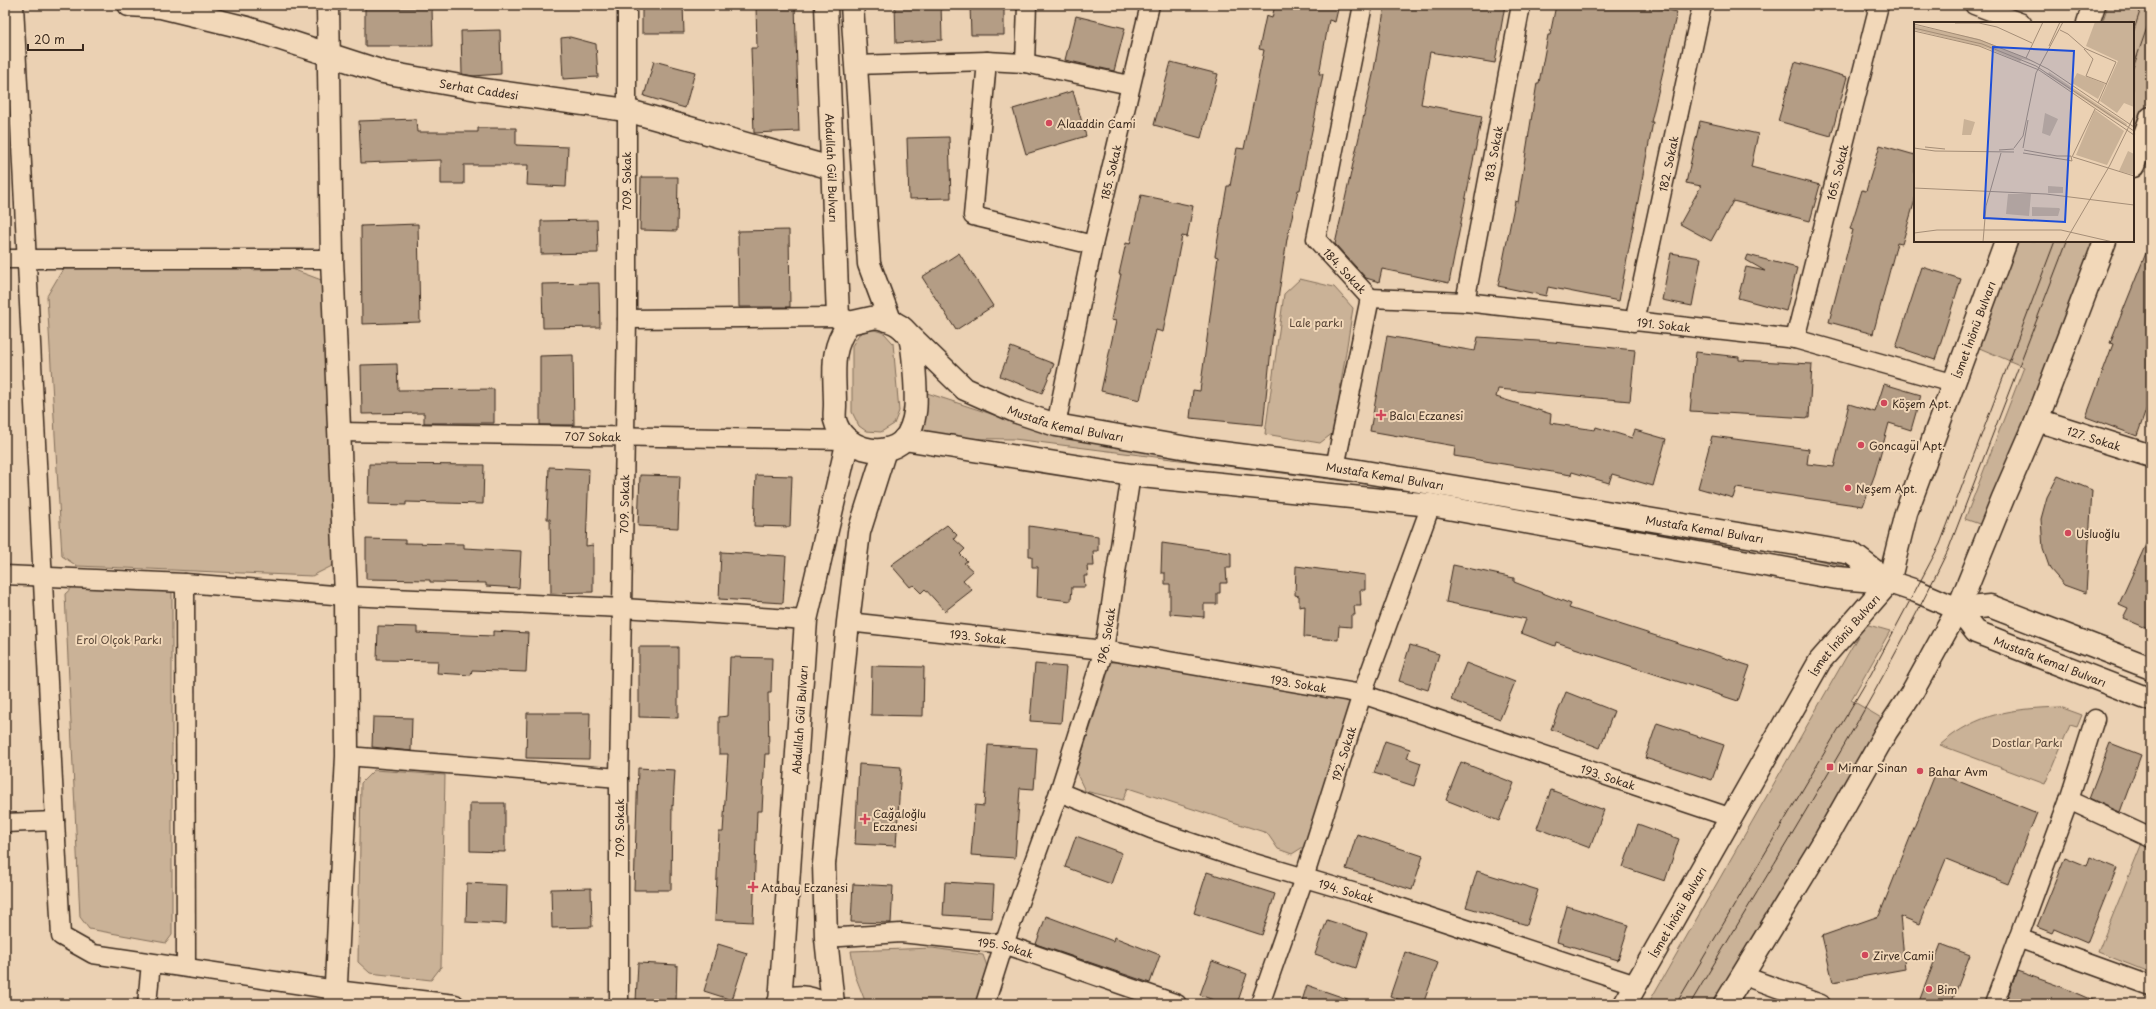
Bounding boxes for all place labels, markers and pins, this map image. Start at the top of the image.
place label: Alaaddin Cami [1057,115,1136,132]
marker: Alaaddin Cami [1044,118,1054,128]
place label: Köşem Apt. [1892,395,1952,412]
marker: Köşem Apt. [1879,398,1889,408]
place label: Balcı Eczanesi [1389,407,1463,424]
marker: Balcı Eczanesi [1376,410,1386,420]
place label: Goncagül Apt. [1869,437,1945,454]
marker: Goncagül Apt. [1856,440,1866,450]
place label: Neşem Apt. [1856,480,1918,497]
marker: Neşem Apt. [1843,483,1853,493]
place label: Usluoğlu [2076,525,2120,542]
marker: Usluoğlu [2063,528,2073,538]
place label: Mimar Sinan [1838,759,1908,776]
marker: Mimar Sinan [1825,762,1835,772]
place label: Bahar Avm [1928,763,1988,780]
marker: Bahar Avm [1915,766,1925,776]
place label: Cağaloğlu Eczanesi [873,805,926,835]
marker: Cağaloğlu Eczanesi [860,814,870,824]
place label: Atabay Eczanesi [761,879,848,896]
marker: Atabay Eczanesi [748,882,758,892]
place label: Zirve Camii [1873,947,1934,964]
marker: Zirve Camii [1860,950,1870,960]
place label: Bim [1937,981,1957,998]
marker: Bim [1924,984,1934,994]

